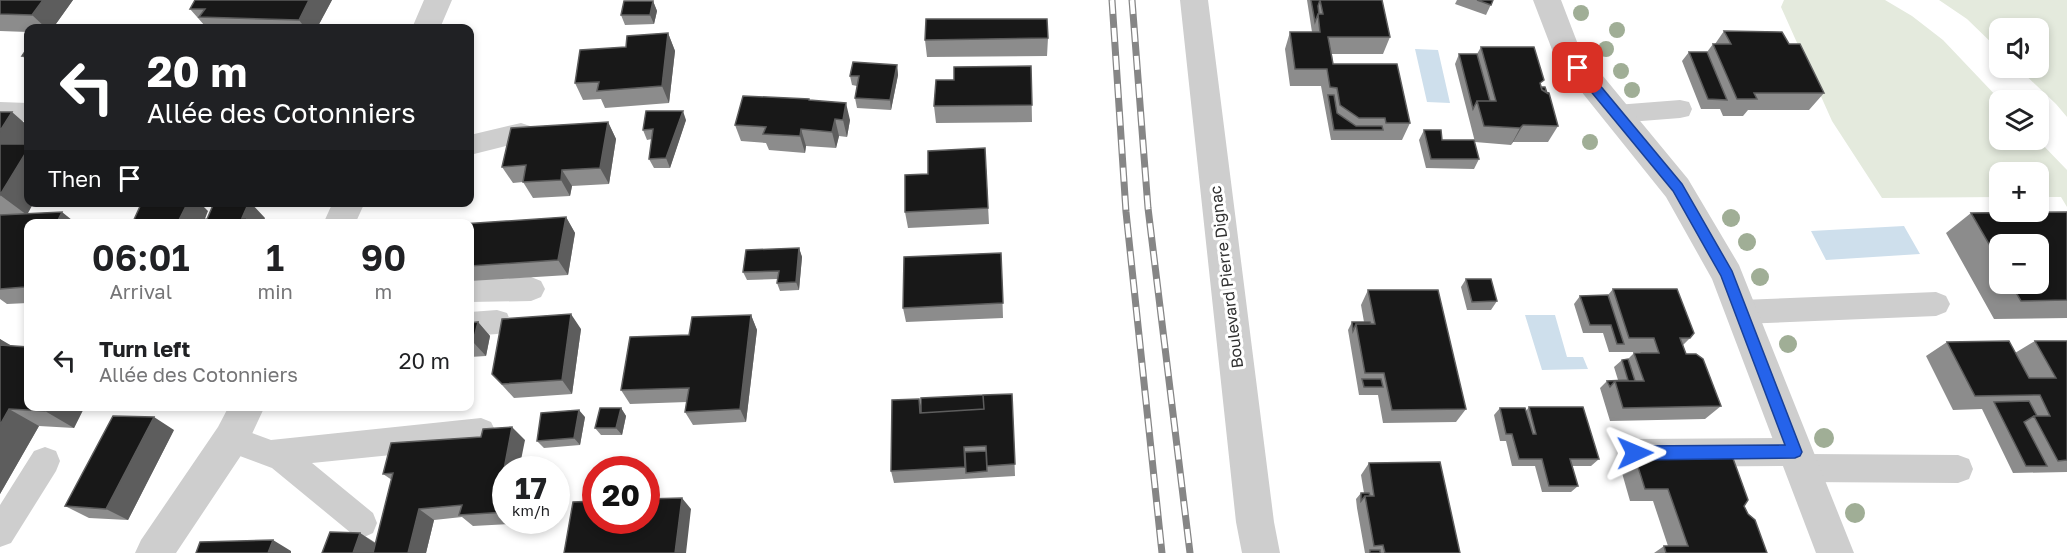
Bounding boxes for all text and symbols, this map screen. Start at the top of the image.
map controls [1989,18,2049,294]
button: sound [1989,18,2049,78]
pin [1552,42,1603,93]
text: 20 m [147,46,247,96]
icon: left [48,48,126,126]
icon: arrive [1561,51,1594,84]
button: layers [1989,90,2049,150]
text: Allée des Cotonniers [147,97,415,129]
icon: arrive [113,162,146,195]
button: + [1989,162,2049,222]
text: Then [48,165,101,192]
street label: Boulevard Pierre Dignac [1205,184,1247,370]
button: − [1989,234,2049,294]
text: 06:01 [92,236,190,279]
text: 1 [266,236,284,279]
text: 90 [361,236,406,279]
text: Arrival [109,279,172,303]
text: min [257,279,293,303]
text: m [375,279,392,303]
text: Turn left [99,335,190,362]
icon: left [48,344,81,377]
text: 20 m [399,347,450,374]
text: Allée des Cotonniers [99,362,298,386]
position arrow [1603,421,1667,485]
speed limit sign: 20 [582,456,660,534]
text: 17 [515,470,547,506]
text: km/h [512,501,550,519]

